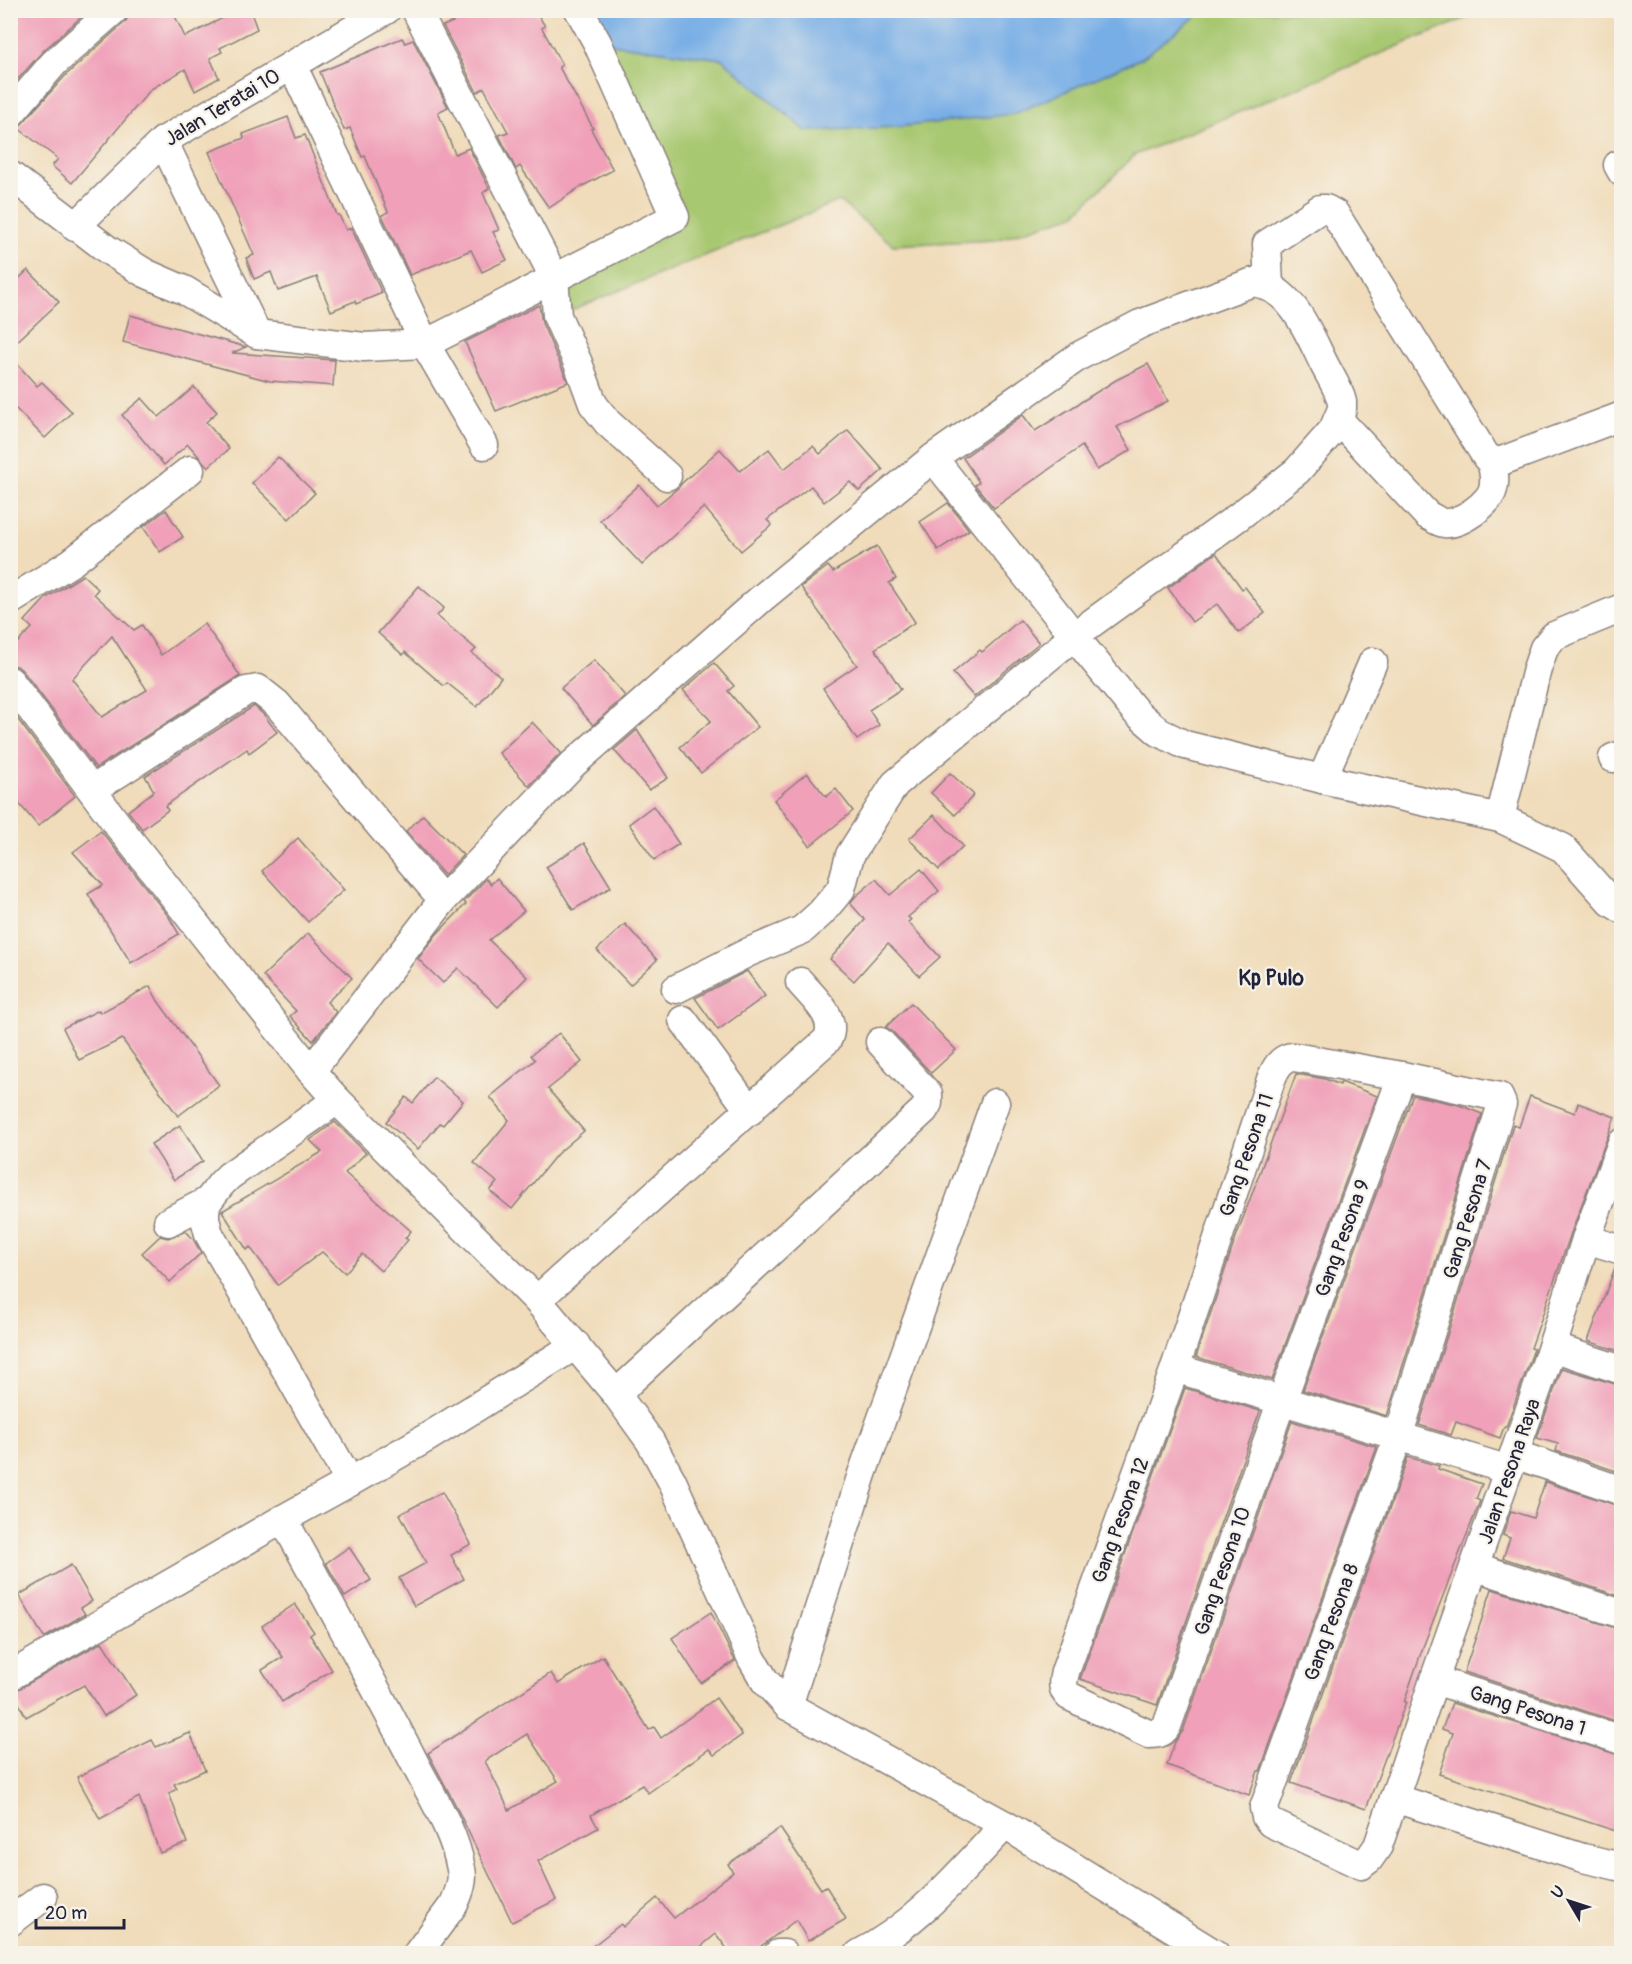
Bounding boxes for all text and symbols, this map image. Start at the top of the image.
street label: Jalan Teratai 10 [160,63,285,152]
district label: Kp Pulo [1238,965,1305,992]
street label: Gang Pesona 11 [1214,1090,1279,1220]
street label: Gang Pesona 7 [1437,1156,1498,1282]
street label: Gang Pesona 9 [1310,1176,1375,1300]
street label: Jalan Pesona Raya [1473,1395,1546,1547]
street label: Gang Pesona 12 [1086,1454,1155,1586]
street label: Gang Pesona 10 [1189,1504,1256,1639]
street label: Gang Pesona 8 [1299,1560,1364,1684]
street label: Gang Pesona 1 [1467,1680,1589,1741]
north arrow [1539,1871,1599,1931]
text: U [1547,1881,1569,1903]
scale bar [36,1892,124,1930]
text: 20 m [45,1902,87,1925]

